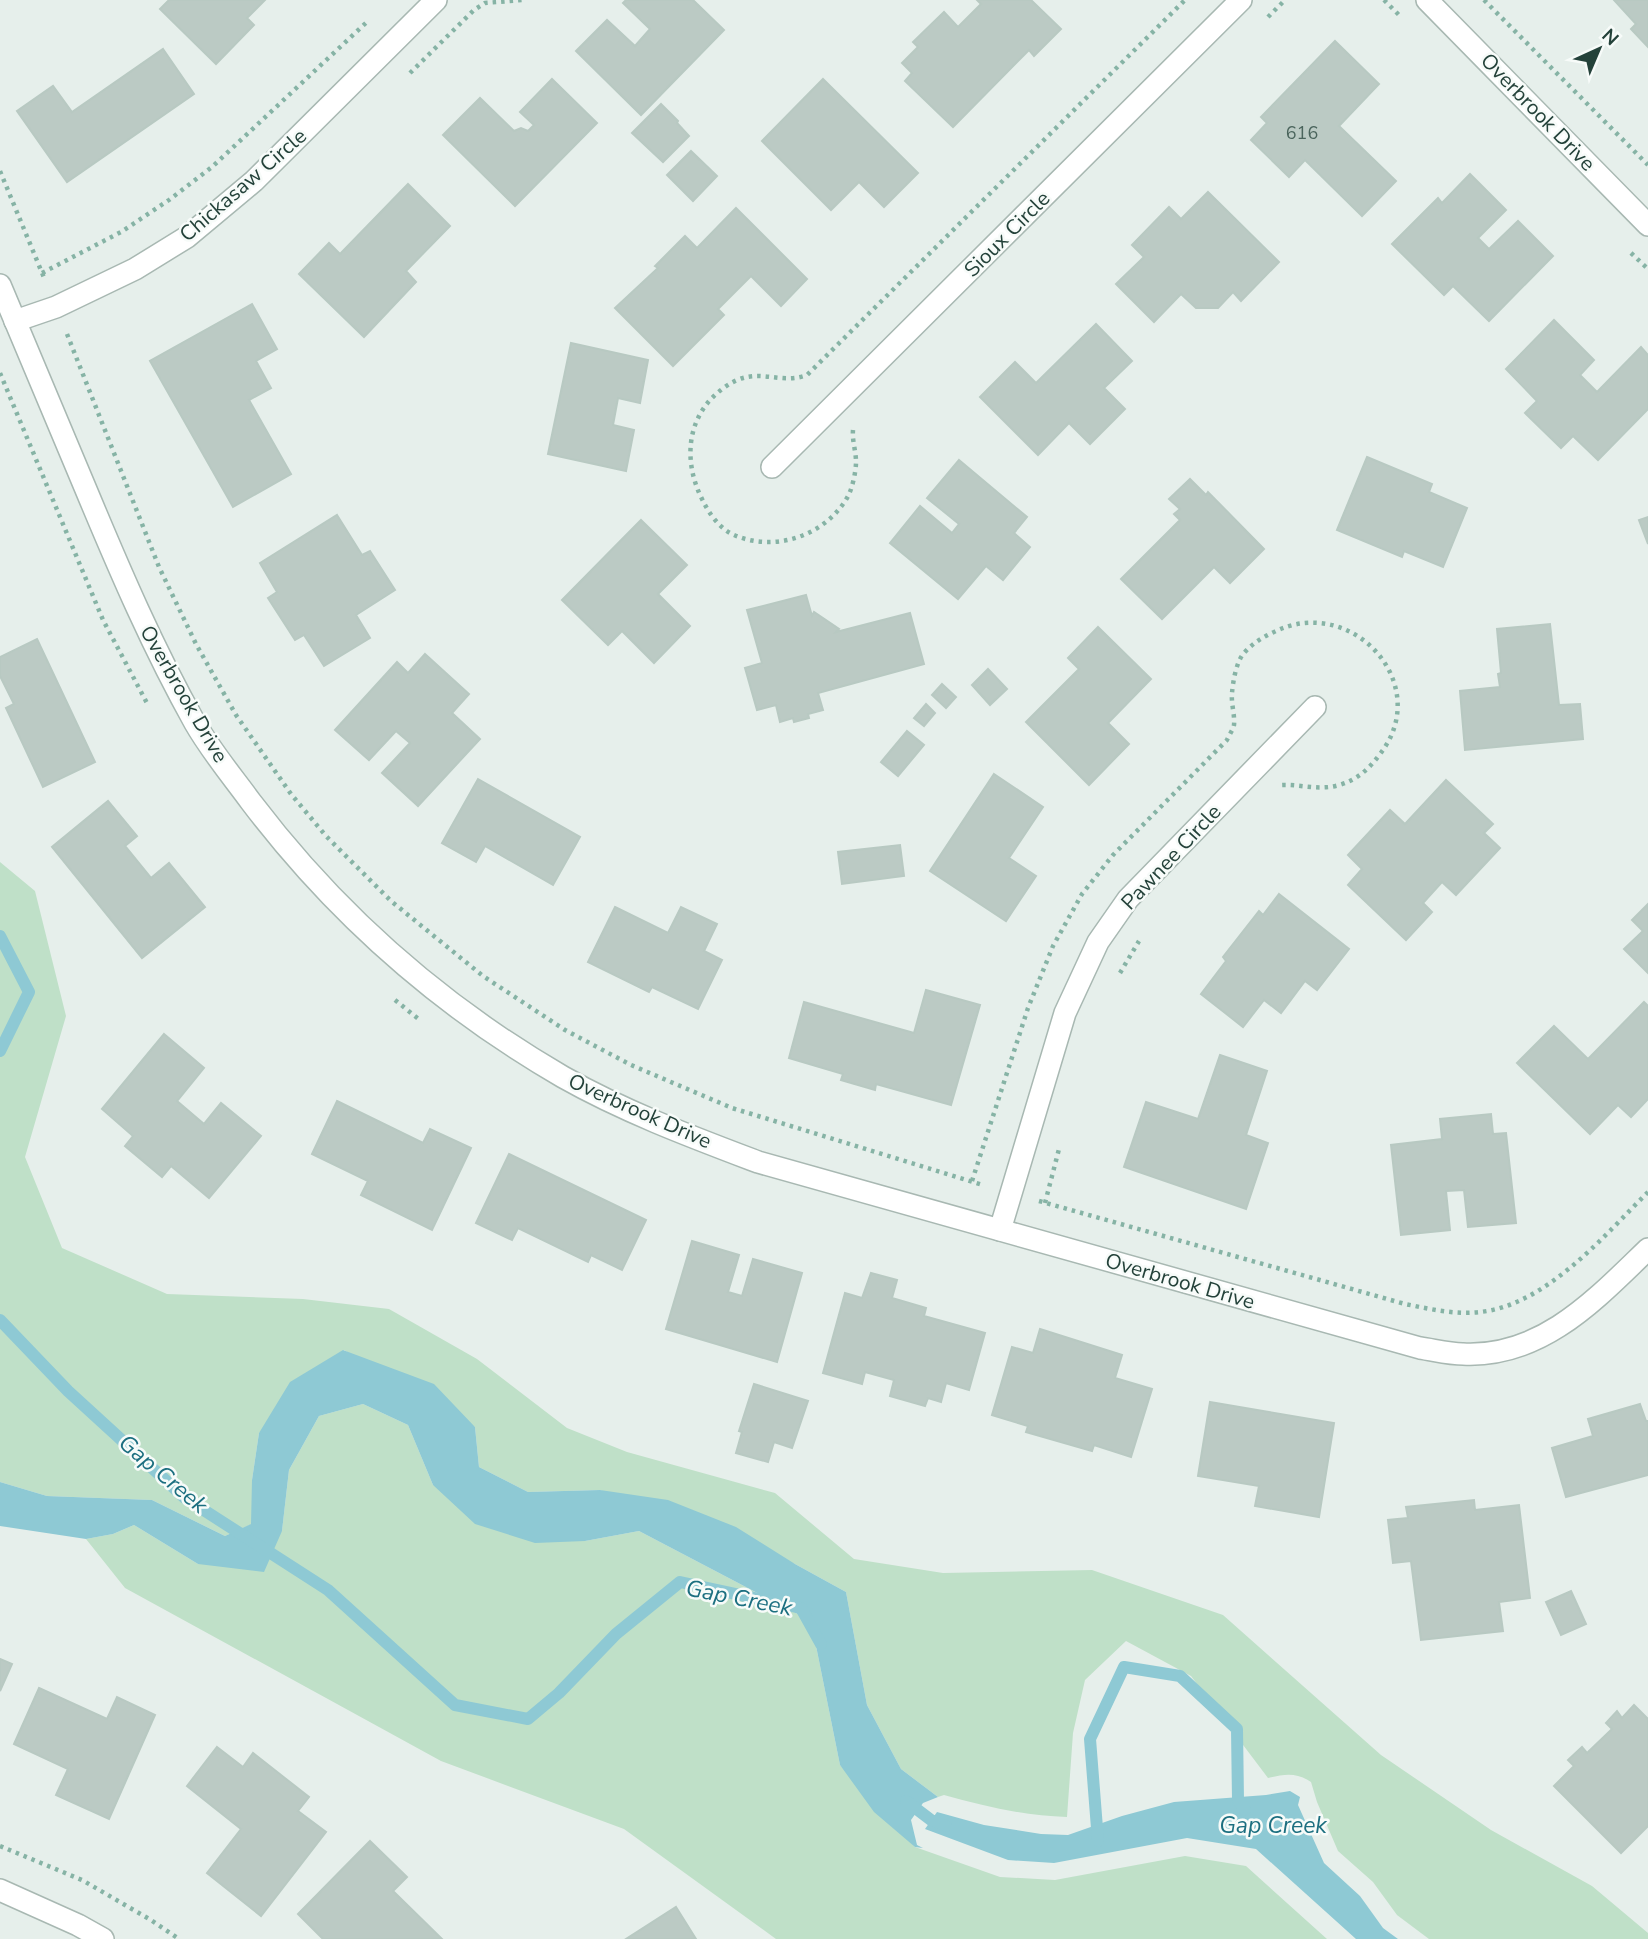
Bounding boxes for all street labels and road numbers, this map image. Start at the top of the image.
street label: Overbrook Drive [1474,47,1602,177]
street label: Chickasaw Circle [174,122,312,248]
street label: Sioux Circle [958,185,1056,283]
street label: Overbrook Drive [133,620,235,768]
street label: Pawnee Circle [1115,798,1227,916]
street label: Overbrook Drive [564,1067,716,1155]
street label: Overbrook Drive [1102,1246,1258,1316]

